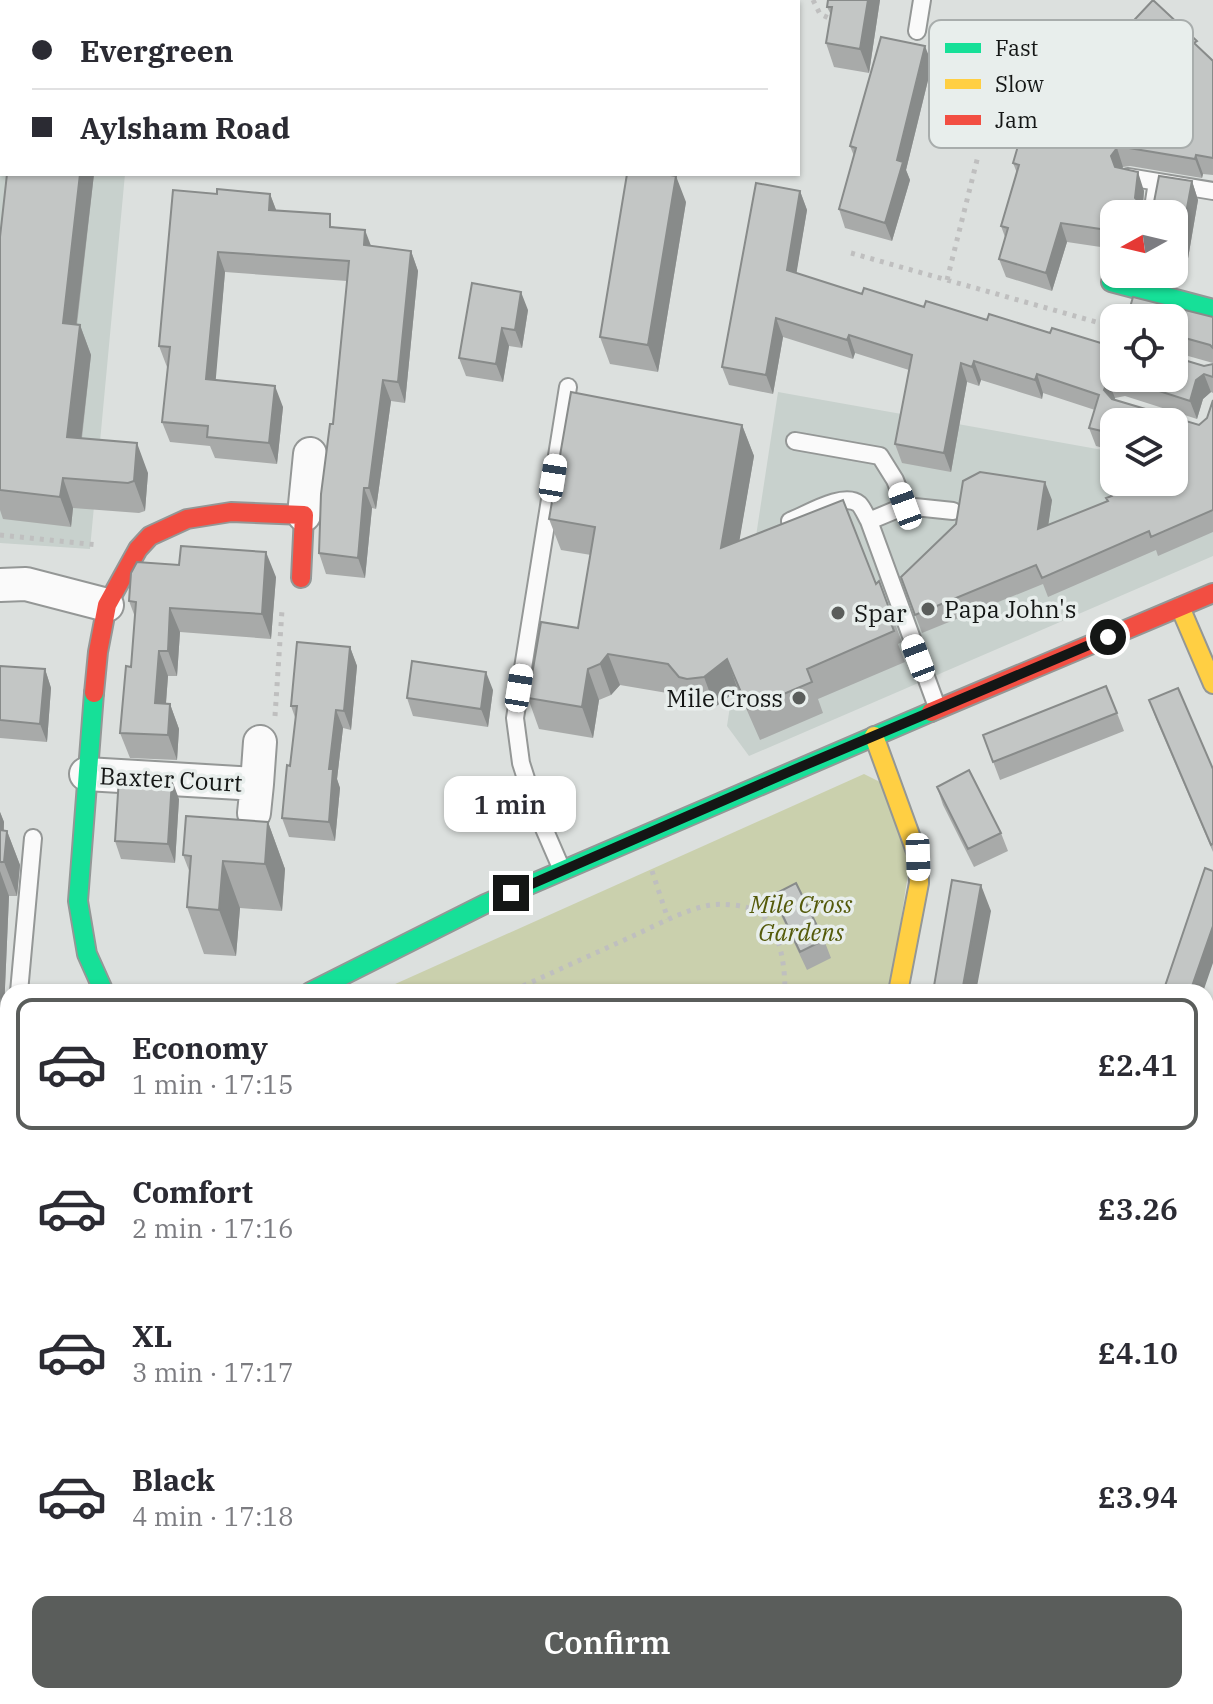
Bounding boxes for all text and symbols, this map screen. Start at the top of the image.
legend [929,20,1193,148]
text: Evergreen [80,31,234,70]
text: Fast [995,33,1038,62]
text: Slow [995,69,1044,98]
text: Jam [995,105,1038,134]
text: Aylsham Road [80,108,290,147]
north arrow [1100,200,1188,288]
map controls [1100,200,1188,496]
button: locate [1100,304,1188,392]
button: layers [1100,408,1188,496]
car [537,452,569,504]
car [886,479,924,533]
place label: Papa John's [944,593,1076,625]
place label: Spar [854,597,907,629]
marker: Papa John's [919,600,937,618]
marker: Spar [829,604,847,622]
route start [1090,619,1126,655]
car [898,631,938,685]
car [503,662,535,714]
place label: Mile Cross [666,682,783,714]
marker: Mile Cross [790,689,808,707]
street label: Baxter Court [99,759,243,799]
callout: 1 min [445,777,577,833]
text: 1 min [474,787,546,821]
car [905,833,931,881]
route end [493,875,529,911]
park label: Mile Cross Gardens [749,888,852,948]
icon: car [36,1028,108,1100]
text: Economy [132,1028,268,1067]
text: £2.41 [1098,1045,1178,1084]
text: 1 min · 17:15 [132,1067,294,1101]
icon: car [36,1172,108,1244]
text: Comfort [132,1172,253,1211]
text: £3.26 [1098,1189,1178,1228]
text: 2 min · 17:16 [132,1211,294,1245]
icon: car [36,1316,108,1388]
text: XL [132,1316,172,1355]
text: £4.10 [1098,1333,1178,1372]
text: 3 min · 17:17 [132,1355,294,1389]
icon: car [36,1460,108,1532]
text: Black [132,1460,215,1499]
text: £3.94 [1098,1477,1178,1516]
text: 4 min · 17:18 [132,1499,294,1533]
button: Confirm [32,1596,1182,1688]

